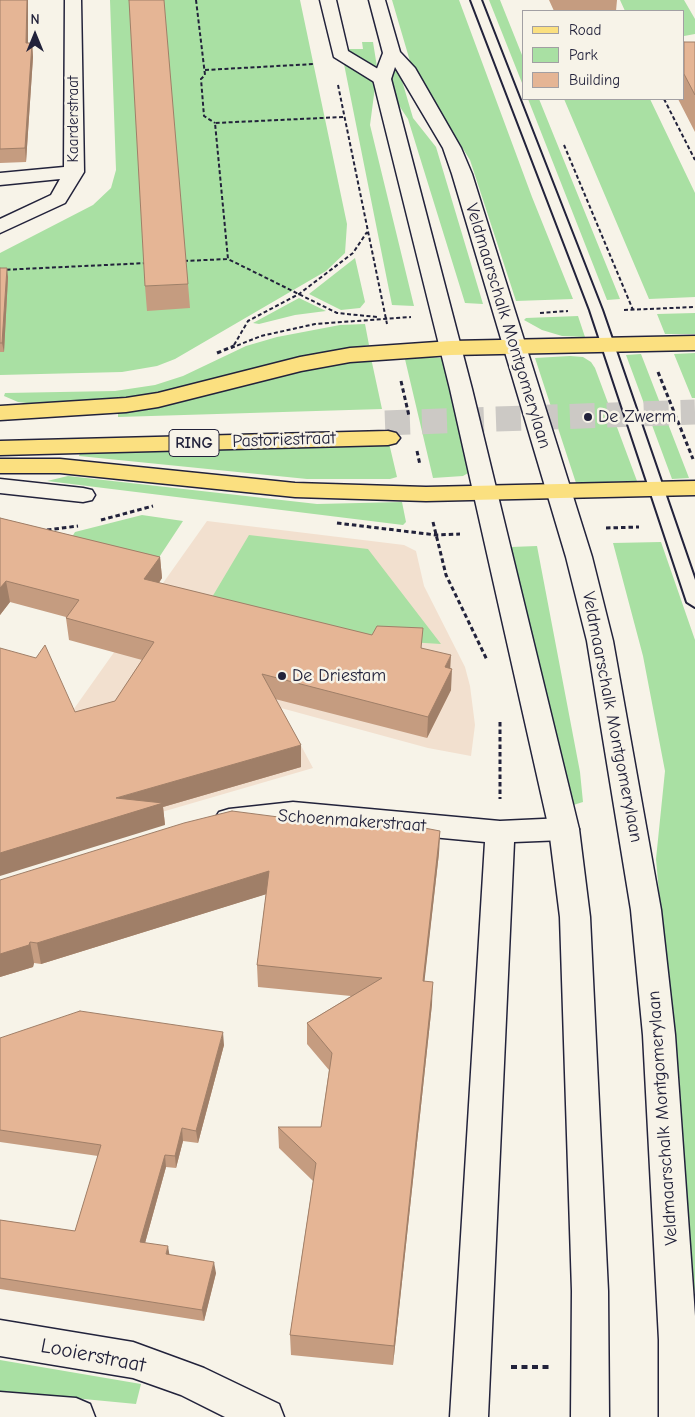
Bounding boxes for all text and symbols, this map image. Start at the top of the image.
north arrow [10,10,60,60]
legend [522,10,685,100]
text: N [30,11,40,28]
text: Road [569,21,601,39]
text: Park [569,46,598,64]
text: Building [569,71,620,89]
street label: Kaarderstraat [65,76,83,162]
street label: Veldmaarschalk Montgomerylaan [460,201,556,451]
place label: De Zwerm [598,406,676,428]
marker: De Zwerm [582,411,594,423]
street label: Pastoriestraat [232,427,336,453]
road number: RING [169,429,219,456]
street label: Veldmaarschalk Montgomerylaan [577,590,647,844]
place label: De Driestam [292,665,386,687]
marker: De Driestam [276,670,288,682]
street label: Schoenmakerstraat [277,805,427,837]
street label: Veldmaarschalk Montgomerylaan [643,990,683,1246]
street label: Looierstraat [38,1333,148,1379]

